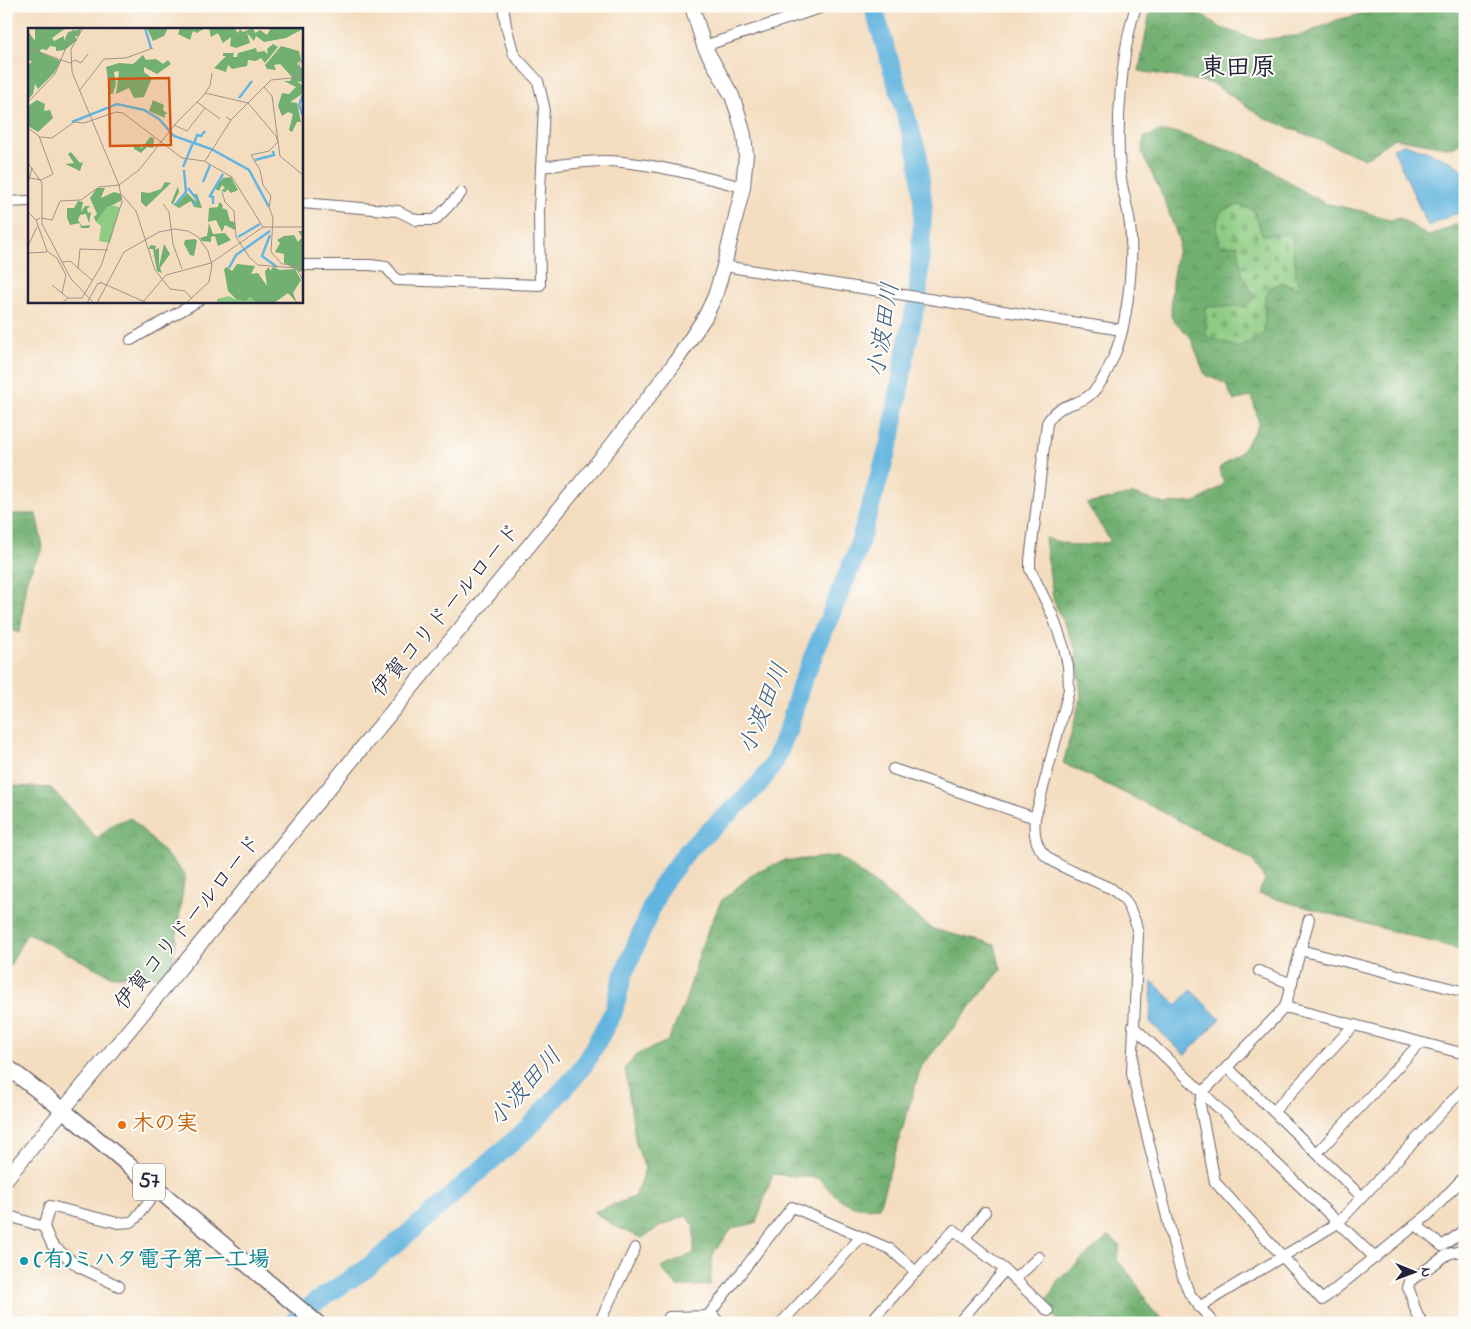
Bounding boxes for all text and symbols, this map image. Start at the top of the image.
inset map [28,28,302,302]
district label: 東田原 [1200,51,1276,87]
water label: 小波田川 [860,280,910,380]
street label: 伊賀コリドールロード [364,517,530,705]
water label: 小波田川 [731,658,799,760]
street label: 伊賀コリドールロード [108,828,270,1018]
water label: 小波田川 [481,1041,571,1135]
place label: 木の実 [132,1109,198,1141]
marker: 木の実 [116,1119,128,1131]
road number: 57 [133,1164,165,1200]
place label: (有)ミハタ電子第一工場 [34,1245,270,1277]
north arrow [1388,1246,1438,1296]
marker: (有)ミハタ電子第一工場 [18,1255,30,1267]
text: N [1415,1267,1436,1277]

